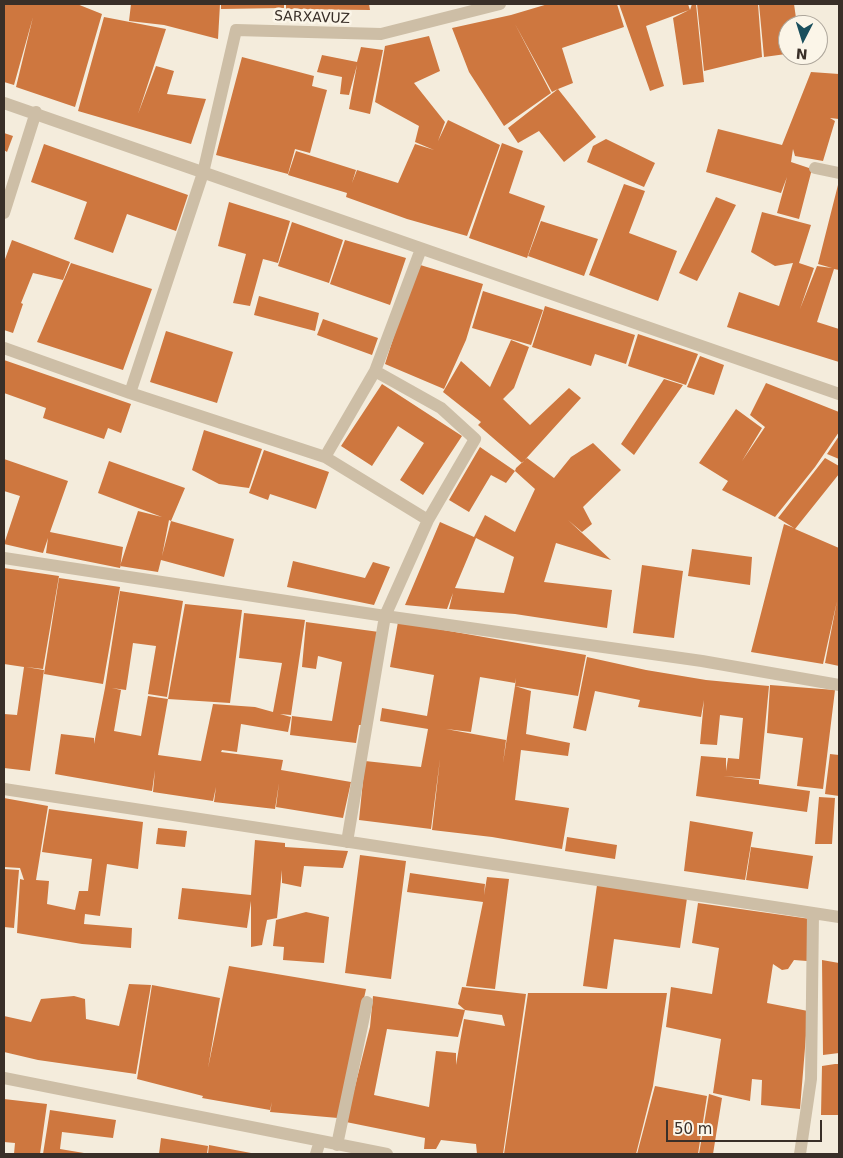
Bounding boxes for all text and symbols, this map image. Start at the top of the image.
street label: SARXAVUZ [274,8,350,28]
north arrow [778,15,828,65]
text: N [795,45,808,62]
scale bar [668,1110,824,1142]
text: 50 m [674,1120,712,1138]

